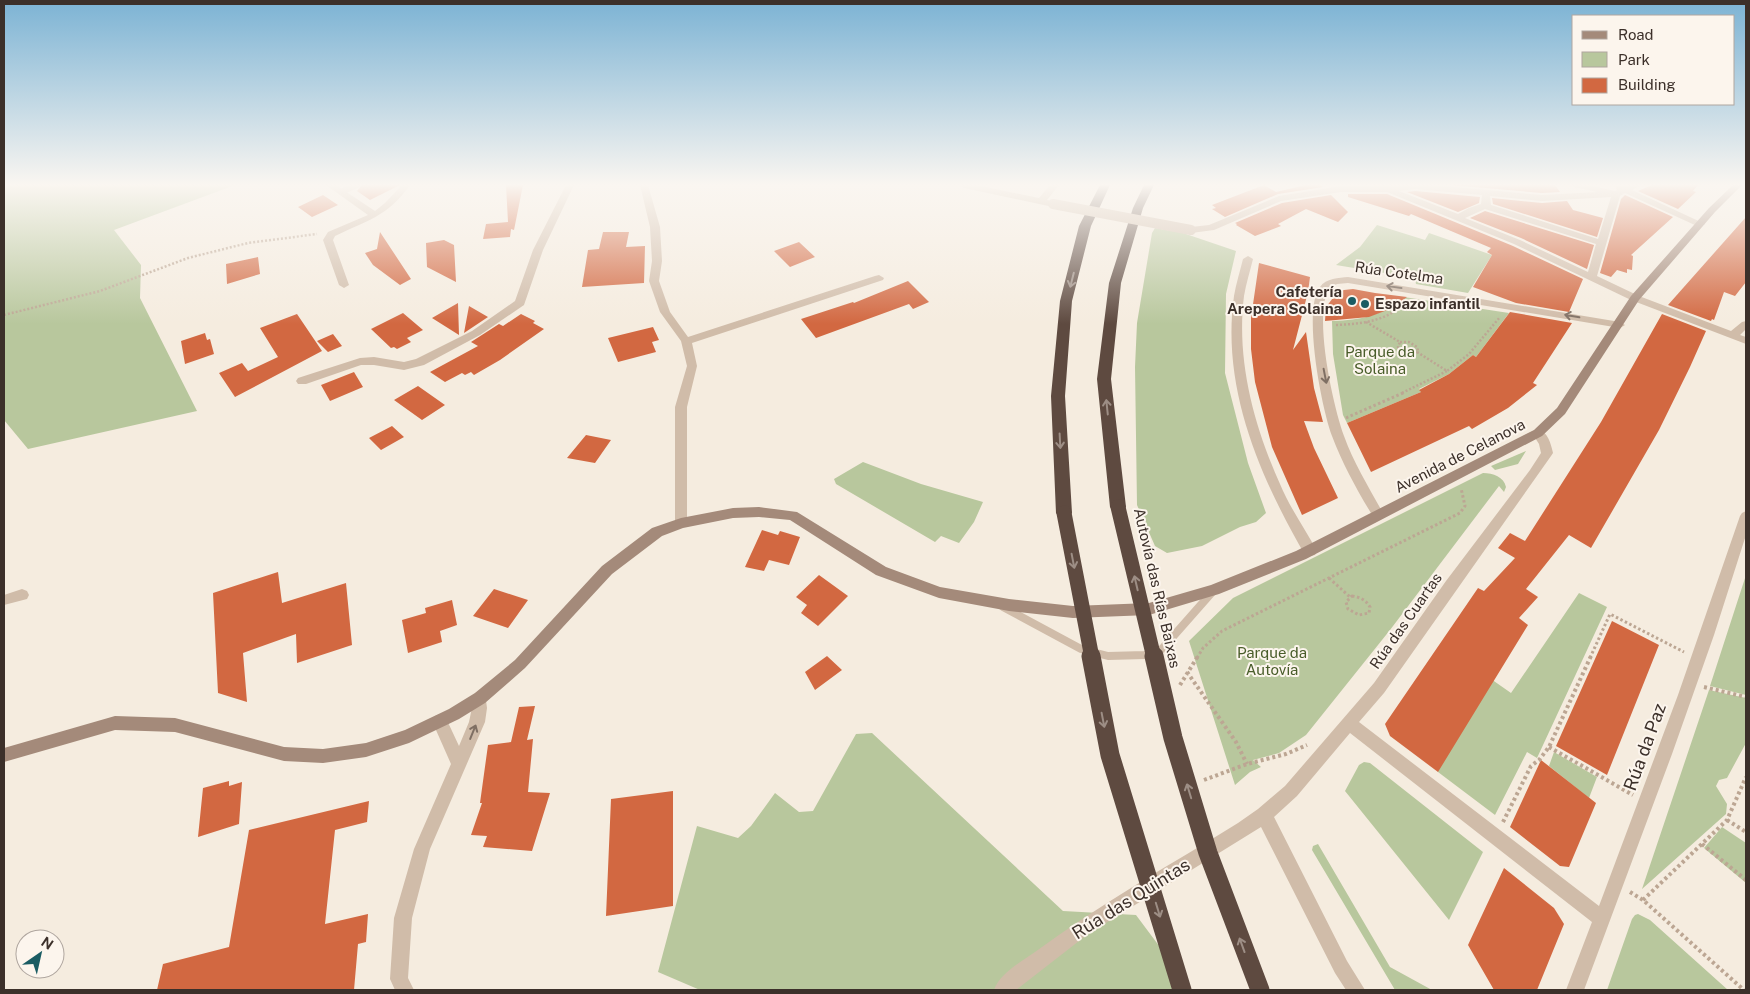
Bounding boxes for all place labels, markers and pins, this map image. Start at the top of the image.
place label: Cafetería Arepera Solaina [1227,283,1342,317]
marker: Cafetería Arepera Solaina [1346,295,1358,307]
place label: Espazo infantil [1375,295,1481,312]
marker: Espazo infantil [1359,298,1371,310]

